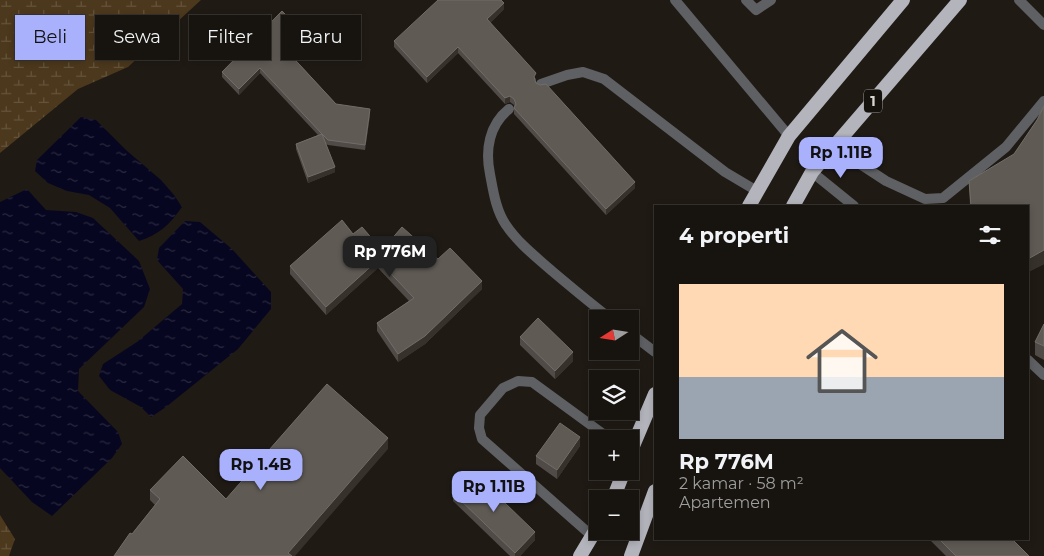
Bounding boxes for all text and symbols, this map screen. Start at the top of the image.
chip: Beli [15,15,85,60]
chip: Sewa [95,15,179,60]
chip: Filter [189,15,271,60]
chip: Baru [281,15,361,60]
road number: 1 [864,90,882,112]
pin: Rp 1.11B [789,136,893,179]
text: Rp 1.11B [810,143,872,162]
icon: filters [976,221,1004,249]
text: 4 properti [679,223,789,248]
pin: Rp 776M [344,236,436,278]
text: Rp 776M [354,242,426,261]
north arrow [589,310,639,360]
map controls [589,310,639,540]
icon: home [797,316,887,406]
button: layers [589,370,639,420]
button: + [589,430,639,480]
pin: Rp 1.4B [215,448,307,491]
text: Rp 776M [679,449,774,474]
text: Rp 1.4B [230,455,292,474]
pin: Rp 1.11B [442,470,546,513]
text: 2 kamar · 58 m² [679,474,804,493]
text: Rp 1.11B [463,477,525,496]
button: − [589,490,639,540]
text: Apartemen [679,493,771,512]

